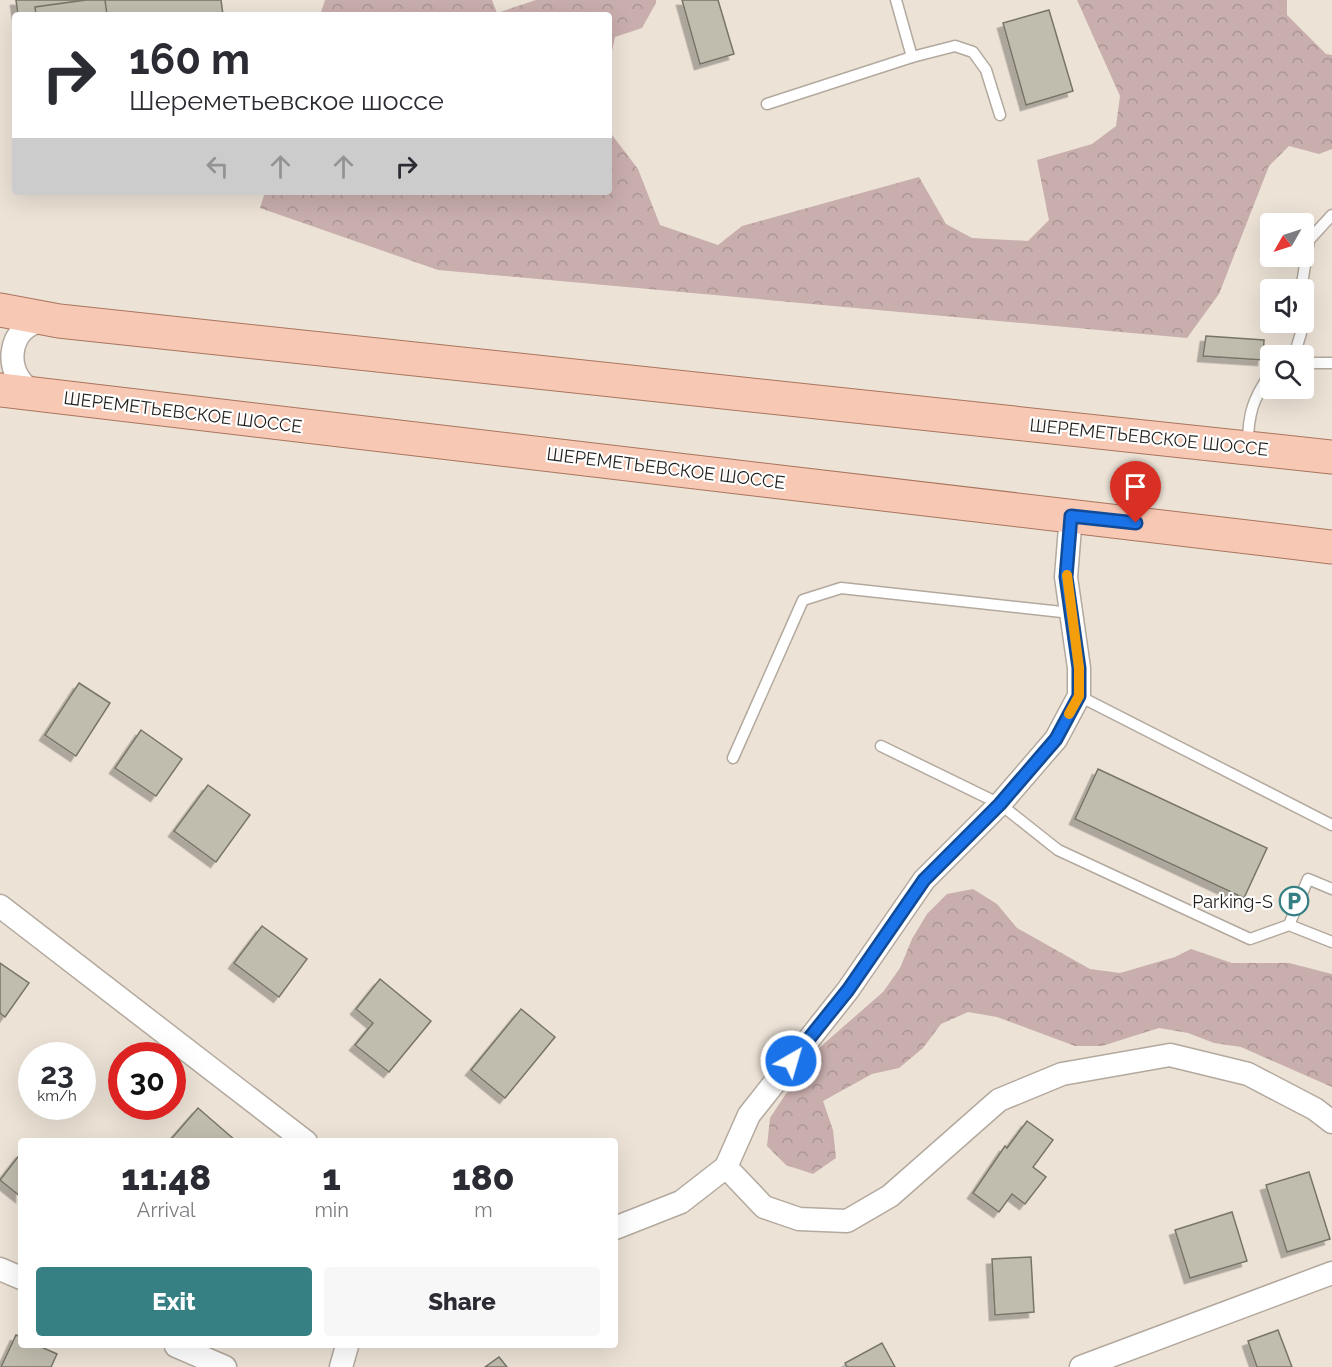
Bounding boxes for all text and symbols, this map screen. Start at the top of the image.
text: 160 m [129,35,250,84]
icon: right [30,36,108,114]
text: Шереметьевское шоссе [129,85,444,116]
icon: left [201,150,234,183]
icon: ahead [264,150,297,183]
icon: ahead [327,150,360,183]
icon: right [390,150,423,183]
north arrow [1260,213,1314,267]
map controls [1260,213,1314,399]
button: sound [1260,279,1314,333]
button: search [1260,345,1314,399]
street label: ШЕРЕМЕТЬЕВСКОЕ ШОССЕ [63,387,303,437]
street label: ШЕРЕМЕТЬЕВСКОЕ ШОССЕ [1028,414,1270,460]
street label: ШЕРЕМЕТЬЕВСКОЕ ШОССЕ [546,443,786,493]
pin [1110,461,1161,523]
icon: arrive [1119,470,1152,503]
parking icon: Parking-S [1278,885,1310,917]
place label: Parking-S [1192,891,1273,912]
position arrow [759,1029,823,1093]
speed limit sign: 30 [108,1042,186,1120]
text: 23 [40,1056,74,1091]
text: km/h [37,1087,77,1105]
text: 11:48 [121,1156,211,1198]
text: 1 [322,1156,341,1198]
text: 180 [452,1156,515,1198]
text: Arrival [137,1198,196,1222]
text: min [314,1198,349,1222]
text: m [474,1198,493,1222]
button: Exit [36,1267,312,1336]
button: Share [324,1267,600,1336]

